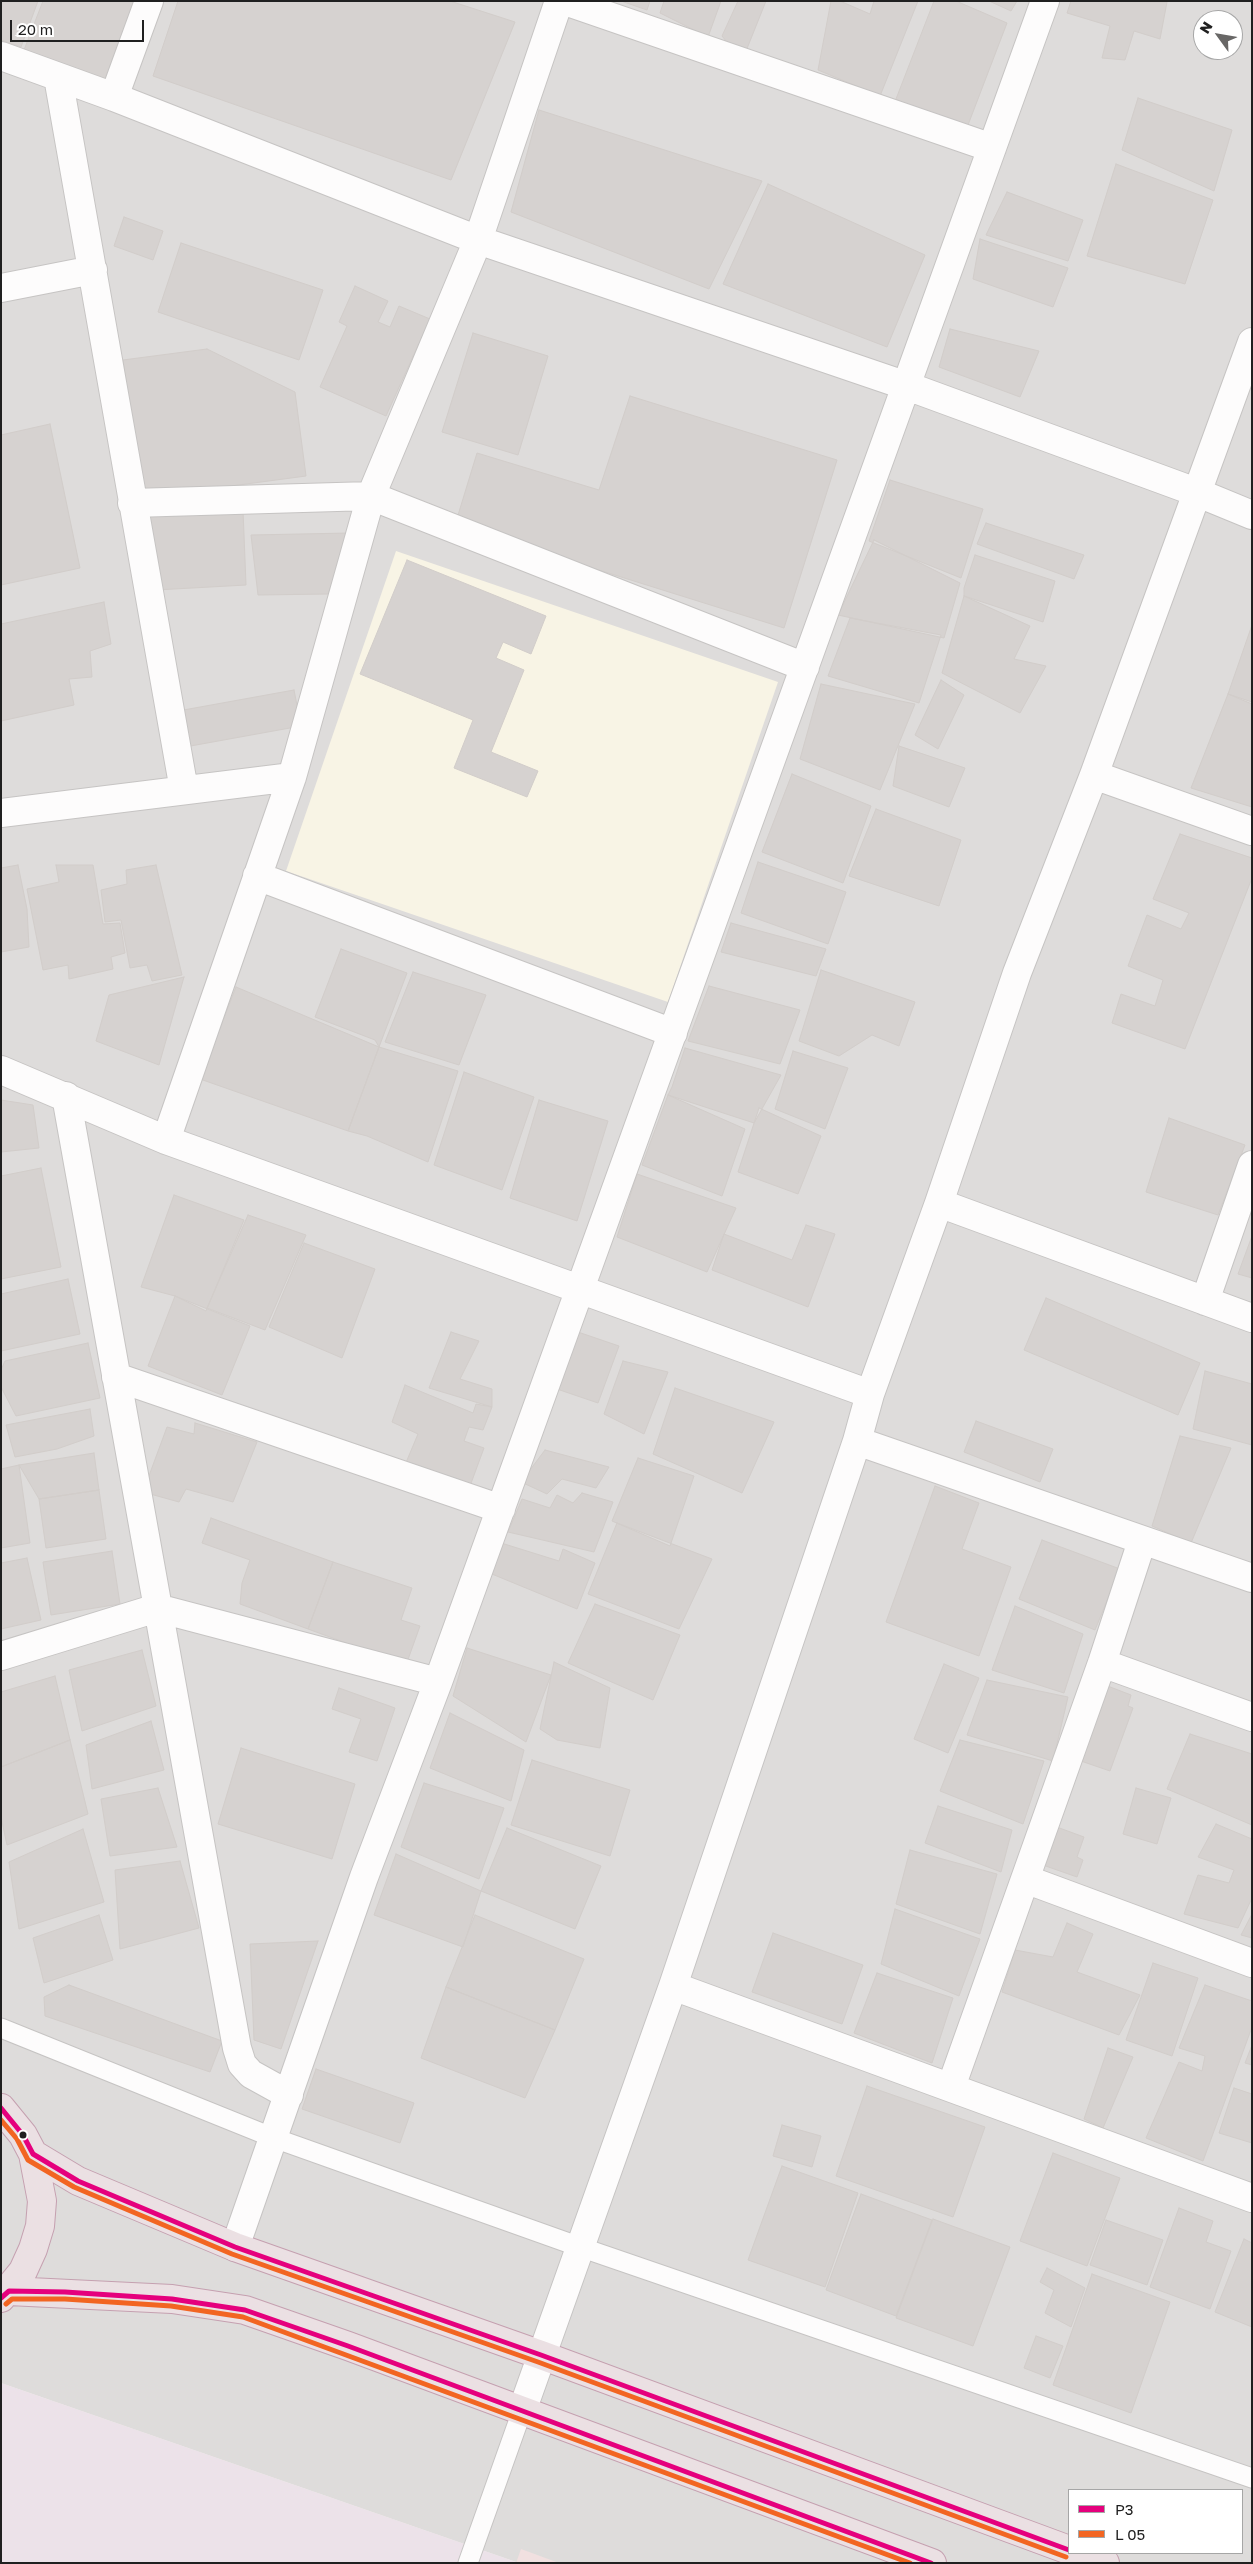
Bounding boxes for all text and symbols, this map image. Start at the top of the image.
scale bar [12,10,146,42]
north arrow [1193,10,1243,60]
text: N [1196,18,1216,36]
text: 20 m [18,20,53,38]
unlabelled marker [18,2130,28,2140]
legend [1068,2489,1243,2554]
text: P3 [1115,2500,1134,2518]
text: L 05 [1115,2525,1145,2543]

